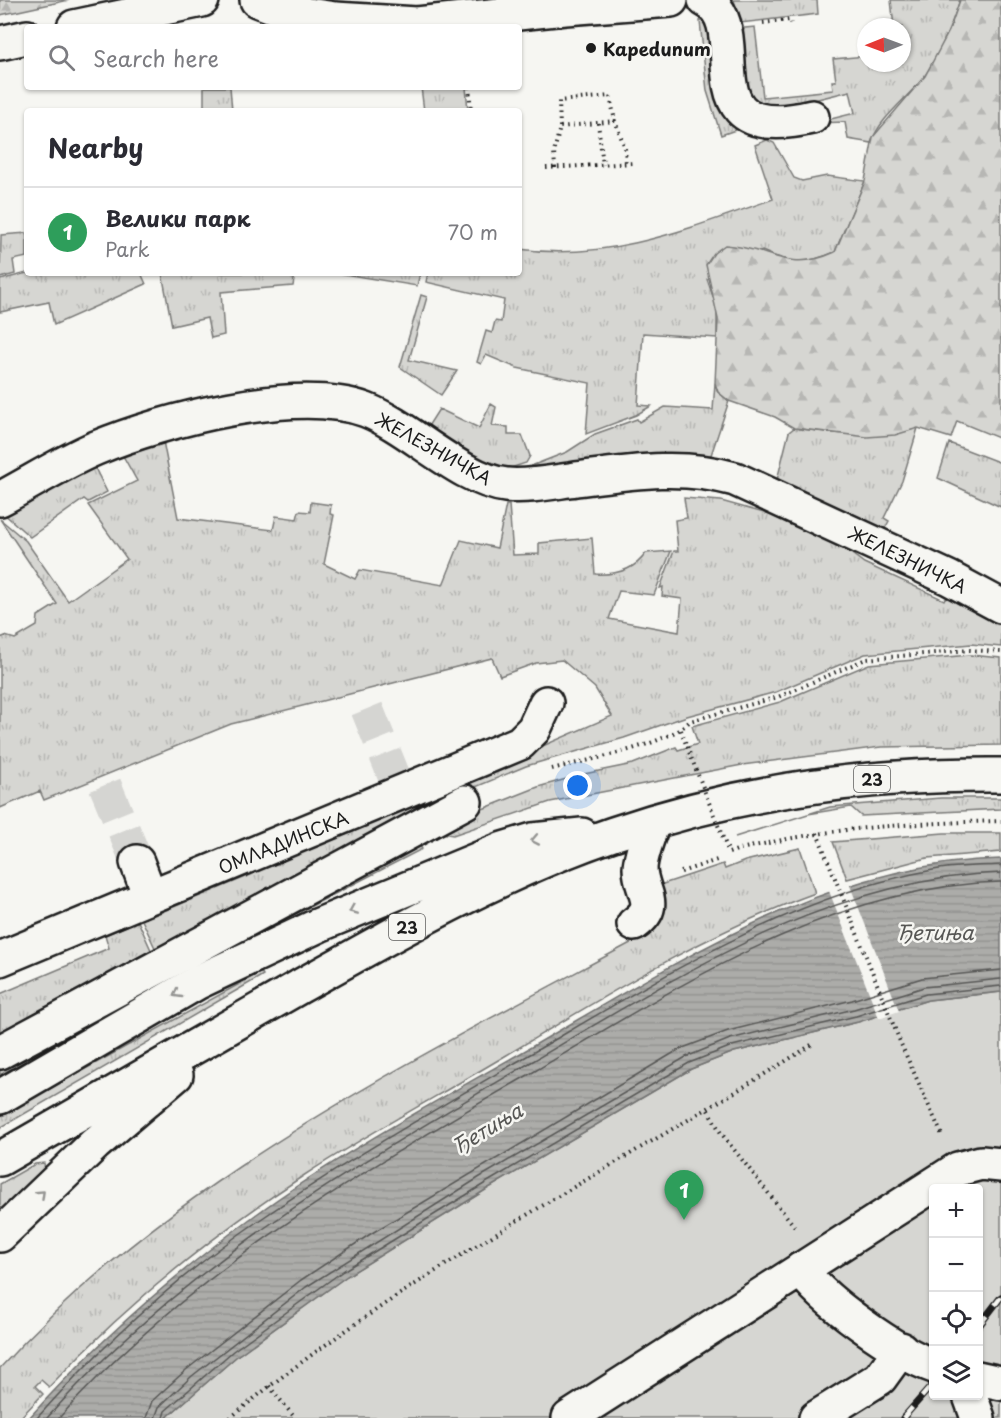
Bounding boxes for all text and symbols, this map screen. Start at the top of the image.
north arrow [857,18,911,72]
search box [24,24,522,90]
place label: Kapedunum [603,35,711,62]
icon: search [45,41,78,74]
text: Search here [93,41,219,74]
marker: Kapedunum [584,41,598,55]
text: Nearby [48,128,143,167]
text: Велики парк [105,201,250,234]
text: 1 [63,217,72,247]
text: 70 m [448,217,498,247]
text: Park [105,234,150,264]
street label: ЖЕЛЕЗНИЧКА [371,405,497,491]
street label: ЖЕЛЕЗНИЧКА [844,519,972,599]
road number: 23 [854,766,890,792]
your location [563,771,592,800]
street label: ОМЛАДИНСКА [214,803,352,880]
one-way arrow [530,833,540,846]
one-way arrow [348,903,359,915]
road number: 23 [389,914,425,940]
water label: Ђетиња [896,917,975,947]
one-way arrow [173,987,183,999]
water label: Ђетиња [446,1095,529,1161]
pin: 1 [664,1170,704,1220]
map controls [929,1184,983,1400]
button: + [929,1184,983,1238]
one-way arrow [35,1190,45,1201]
button: − [929,1238,983,1292]
button: locate [929,1292,983,1346]
button: layers [929,1346,983,1400]

